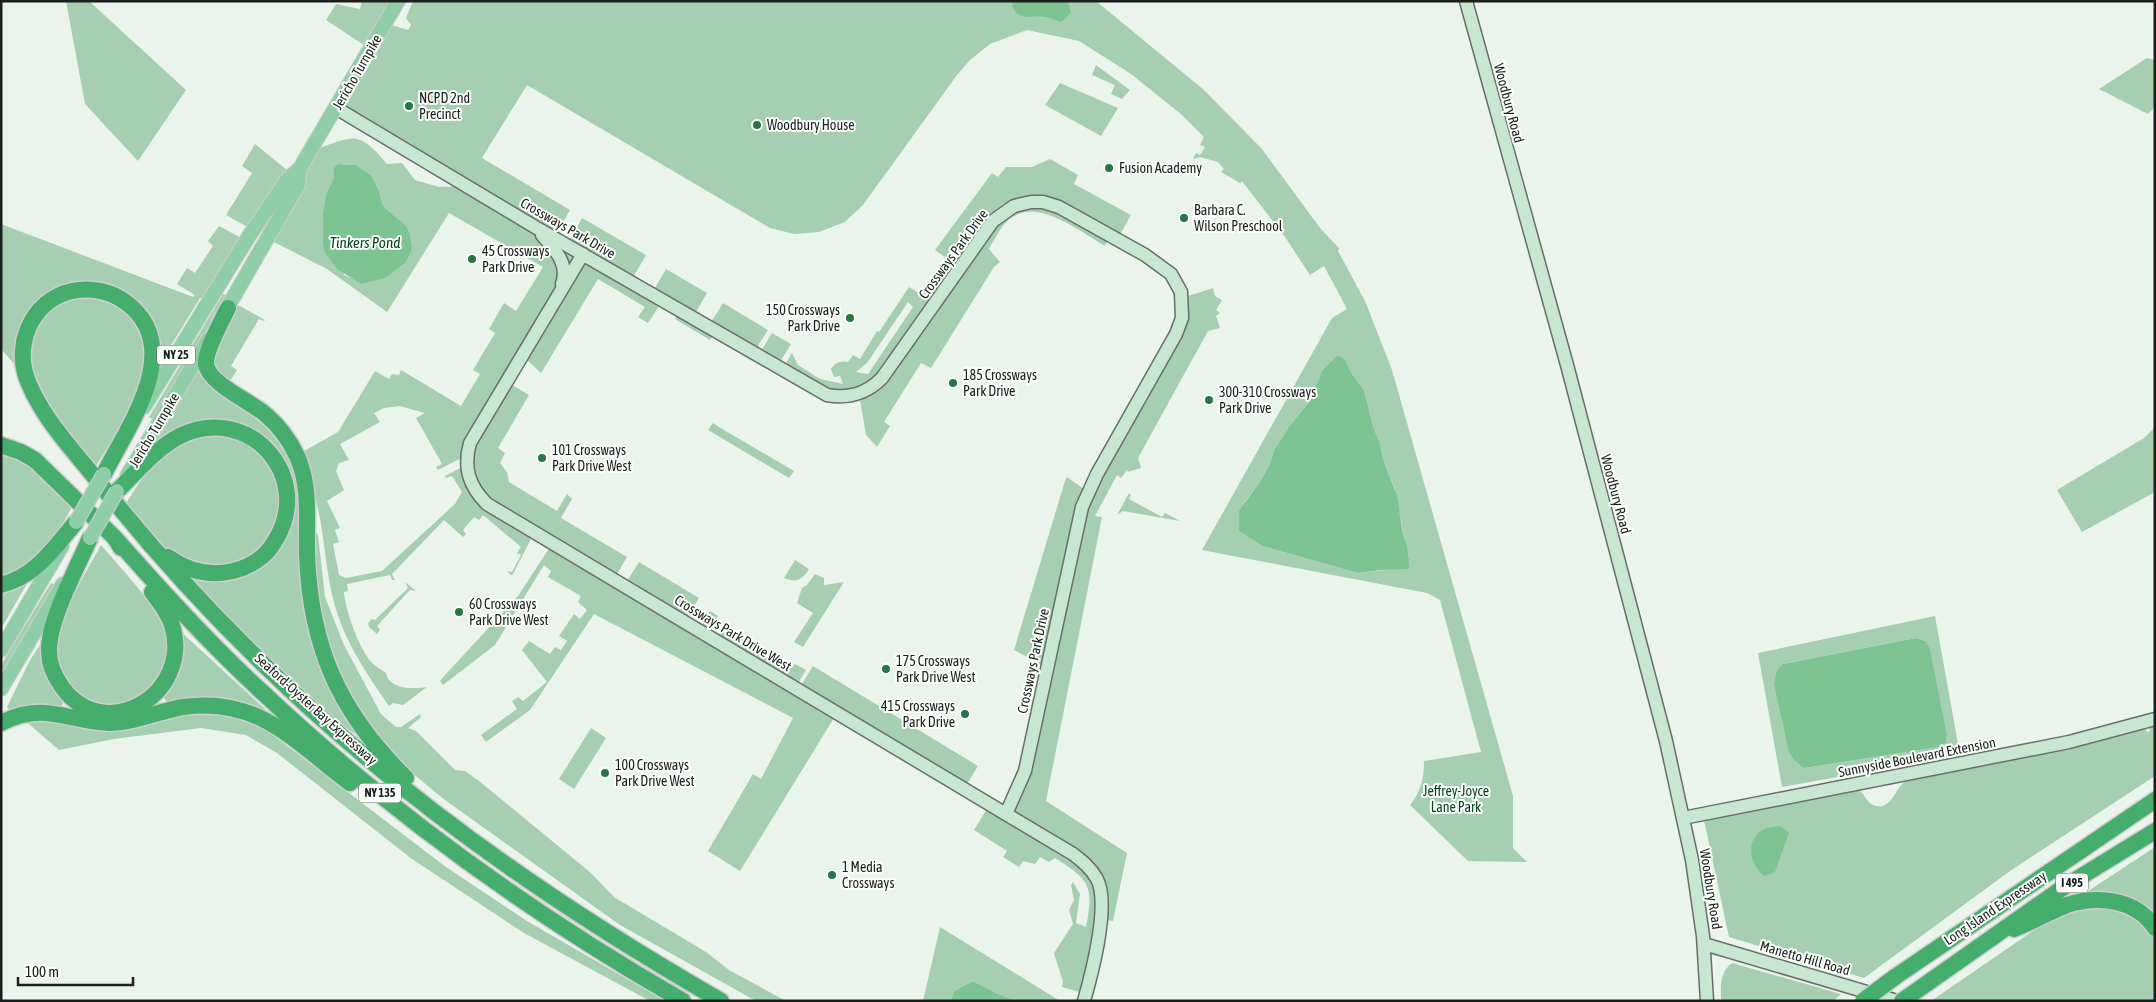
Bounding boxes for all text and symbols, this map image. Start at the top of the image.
street label: Jericho Turnpike [329,32,385,112]
street label: Woodbury Road [1491,62,1527,144]
place label: NCPD 2nd Precinct [419,90,470,122]
marker: NCPD 2nd Precinct [403,100,415,112]
place label: Woodbury House [767,117,855,133]
marker: Woodbury House [751,119,763,131]
place label: Fusion Academy [1119,160,1202,176]
marker: Fusion Academy [1103,162,1115,174]
street label: Crossways Park Drive [518,194,618,262]
place label: Barbara C. Wilson Preschool [1194,202,1283,234]
street label: Crossways Park Drive [915,206,991,302]
marker: Barbara C. Wilson Preschool [1178,212,1190,224]
water label: Tinkers Pond [330,234,400,251]
place label: 45 Crossways Park Drive [482,243,549,275]
marker: 45 Crossways Park Drive [466,253,478,265]
place label: 150 Crossways Park Drive [766,302,840,334]
marker: 150 Crossways Park Drive [844,312,856,324]
road number: NY 25 [157,346,195,364]
place label: 185 Crossways Park Drive [963,367,1037,399]
marker: 185 Crossways Park Drive [947,377,959,389]
place label: 300-310 Crossways Park Drive [1219,384,1316,416]
street label: Jericho Turnpike [126,390,182,470]
marker: 300-310 Crossways Park Drive [1203,394,1215,406]
place label: 101 Crossways Park Drive West [552,442,631,474]
marker: 101 Crossways Park Drive West [536,452,548,464]
street label: Woodbury Road [1598,453,1634,535]
street label: Crossways Park Drive West [672,592,794,674]
place label: 60 Crossways Park Drive West [469,596,548,628]
marker: 60 Crossways Park Drive West [453,606,465,618]
street label: Crossways Park Drive [1014,607,1052,715]
street label: Seaford-Oyster Bay Expressway [252,650,380,768]
place label: 175 Crossways Park Drive West [896,653,975,685]
marker: 175 Crossways Park Drive West [880,663,892,675]
place label: 415 Crossways Park Drive [881,698,955,730]
marker: 415 Crossways Park Drive [959,708,971,720]
street label: Sunnyside Boulevard Extension [1837,734,1997,780]
place label: 100 Crossways Park Drive West [615,757,694,789]
marker: 100 Crossways Park Drive West [599,767,611,779]
park label: Jeffrey-Joyce Lane Park [1423,783,1489,815]
road number: NY 135 [359,784,401,802]
street label: Woodbury Road [1697,848,1725,930]
place label: 1 Media Crossways [842,859,894,891]
street label: Long Island Expressway [1941,868,2049,948]
marker: 1 Media Crossways [826,869,838,881]
road number: I 495 [2056,874,2088,892]
street label: Manetto Hill Road [1758,938,1852,978]
scale bar [18,954,132,986]
text: 100 m [25,963,59,980]

